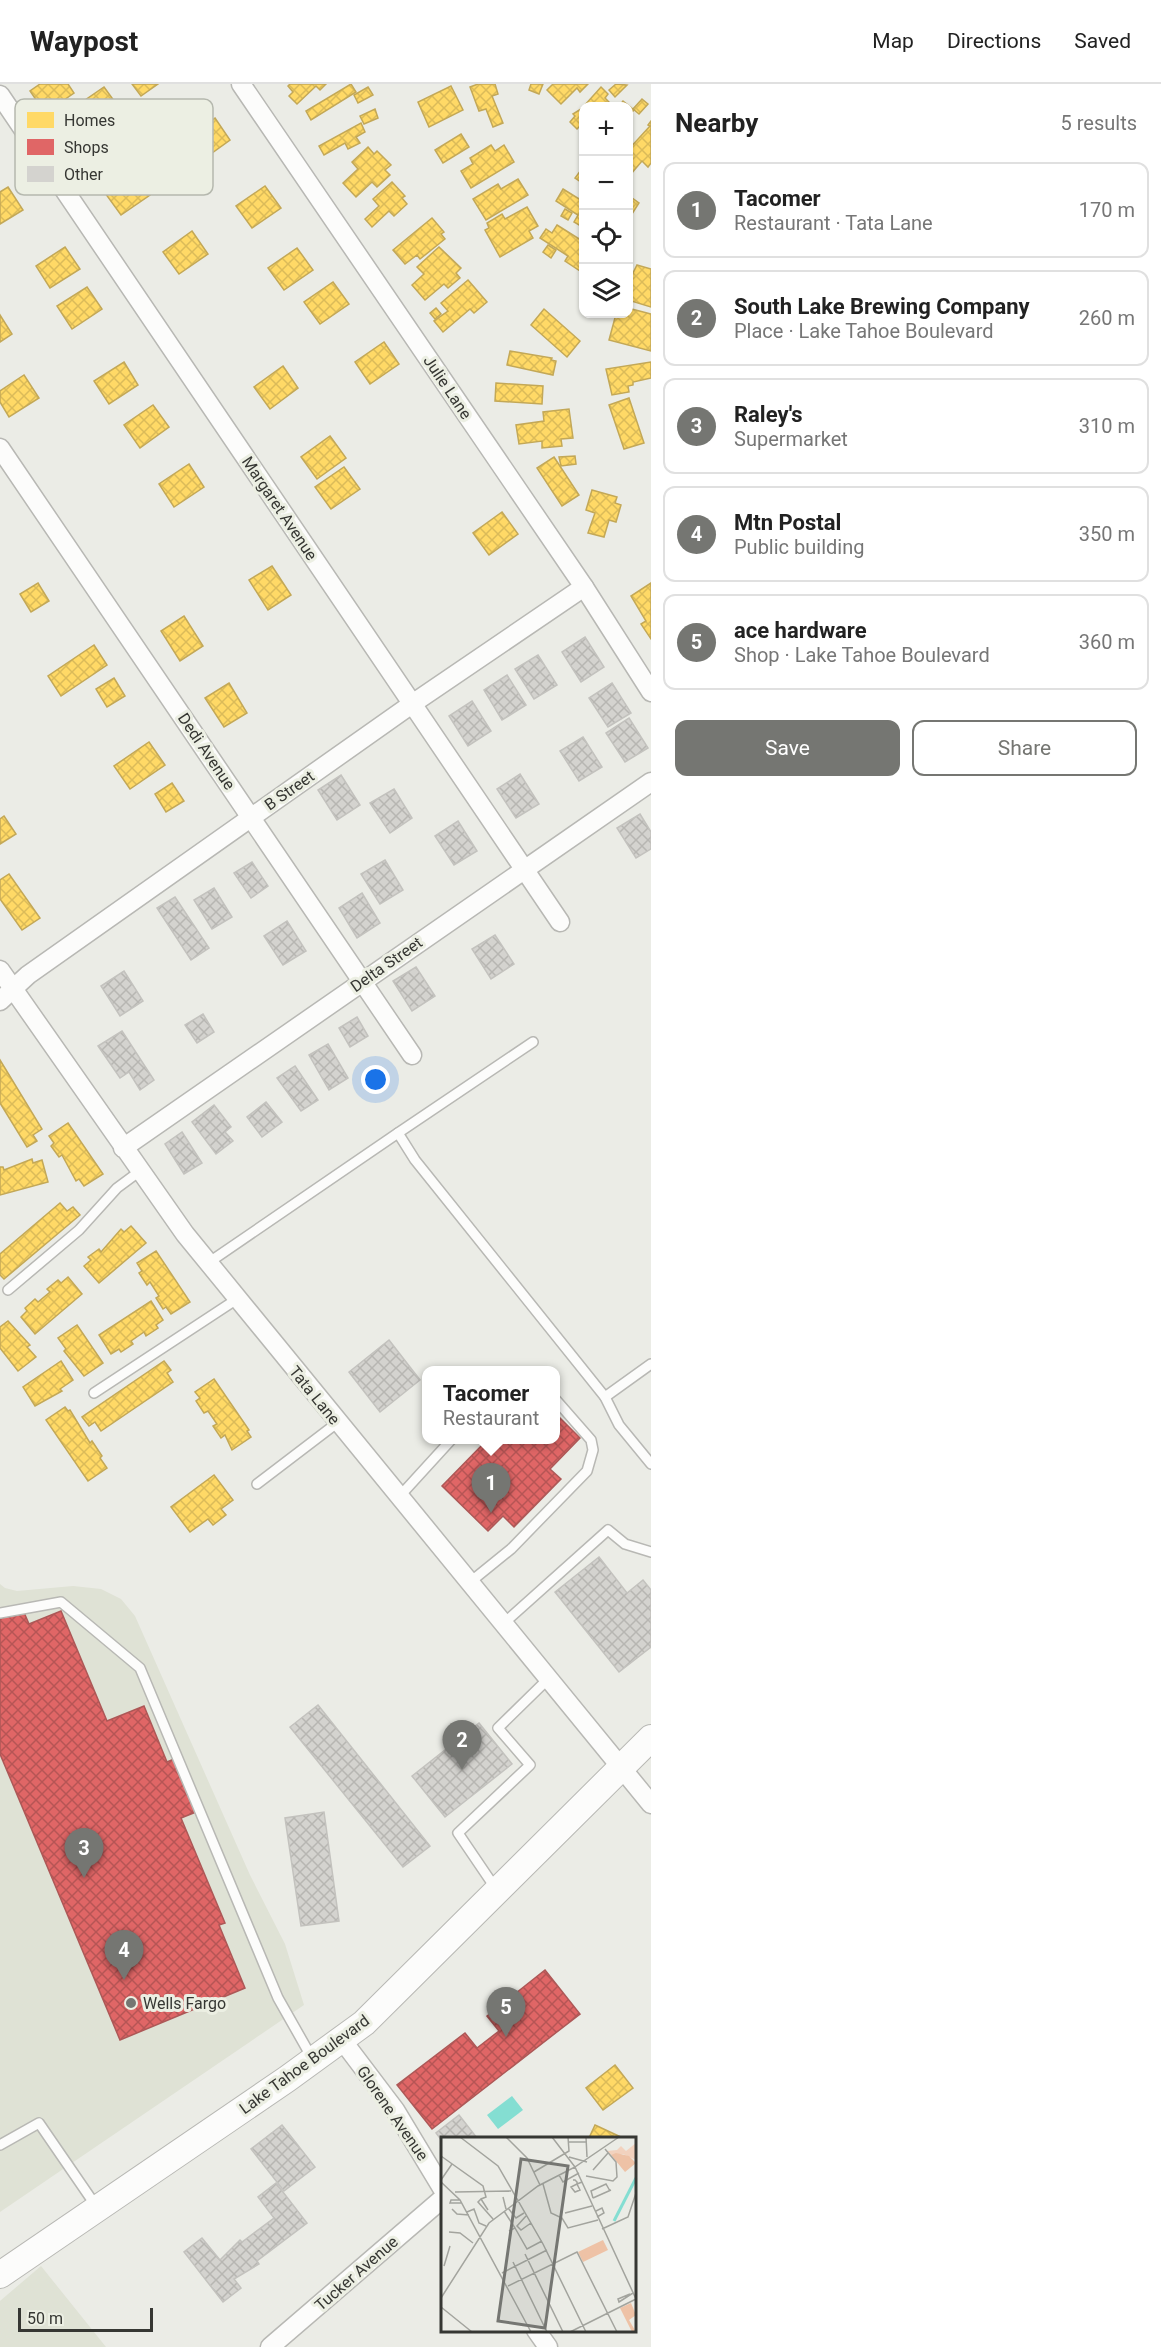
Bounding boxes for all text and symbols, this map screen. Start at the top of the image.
text: Waypost [30,25,138,58]
text: Map [872,29,914,53]
text: Directions [947,29,1041,53]
text: Saved [1074,29,1131,53]
legend [15,99,213,195]
map controls [579,102,633,318]
button: + [579,102,633,156]
text: Nearby [675,108,758,138]
text: Homes [64,111,115,130]
text: 5 results [1061,111,1137,135]
text: Shops [64,138,109,157]
button: − [579,156,633,210]
text: Other [64,165,104,184]
text: Tacomer [734,186,821,211]
text: 1 [691,198,702,222]
text: 170 m [1079,198,1135,222]
button: locate [579,210,633,264]
text: Restaurant · Tata Lane [734,211,933,235]
button: layers [579,264,633,318]
text: South Lake Brewing Company [734,294,1030,319]
text: 2 [691,306,702,330]
text: 260 m [1079,306,1135,330]
text: Place · Lake Tahoe Boulevard [734,319,994,343]
street label: Julie Lane [419,352,476,423]
text: Raley's [734,402,803,427]
text: 3 [691,414,702,438]
text: 310 m [1079,414,1135,438]
text: Supermarket [734,427,848,451]
street label: Margaret Avenue [238,453,321,564]
text: Mtn Postal [734,510,841,535]
text: 4 [691,522,702,546]
text: 350 m [1079,522,1135,546]
text: Public building [734,535,864,559]
text: ace hardware [734,618,867,643]
text: 5 [691,630,702,654]
text: 360 m [1079,630,1135,654]
text: Shop · Lake Tahoe Boulevard [734,643,990,667]
street label: Dedi Avenue [174,709,239,793]
button: Save [675,720,900,776]
button: Share [912,720,1137,776]
street label: B Street [261,767,318,814]
street label: Delta Street [347,933,426,996]
your location [361,1065,390,1094]
street label: Tata Lane [285,1362,344,1428]
popup [422,1366,560,1444]
text: Tacomer [443,1381,529,1406]
text: Restaurant [443,1406,539,1430]
pin: 1 [472,1464,510,1513]
pin: 2 [442,1720,482,1770]
pin: 3 [64,1828,104,1878]
pin: 4 [104,1930,144,1980]
pin: 5 [486,1988,526,2037]
place label: Wells Fargo [143,1994,226,2013]
marker: Wells Fargo [124,1996,138,2010]
street label: Lake Tahoe Boulevard [236,2011,373,2118]
street label: Glorene Avenue [353,2062,432,2164]
inset map [441,2137,636,2332]
street label: Tucker Avenue [311,2232,402,2315]
scale bar [18,2305,153,2332]
text: 50 m [27,2309,63,2328]

